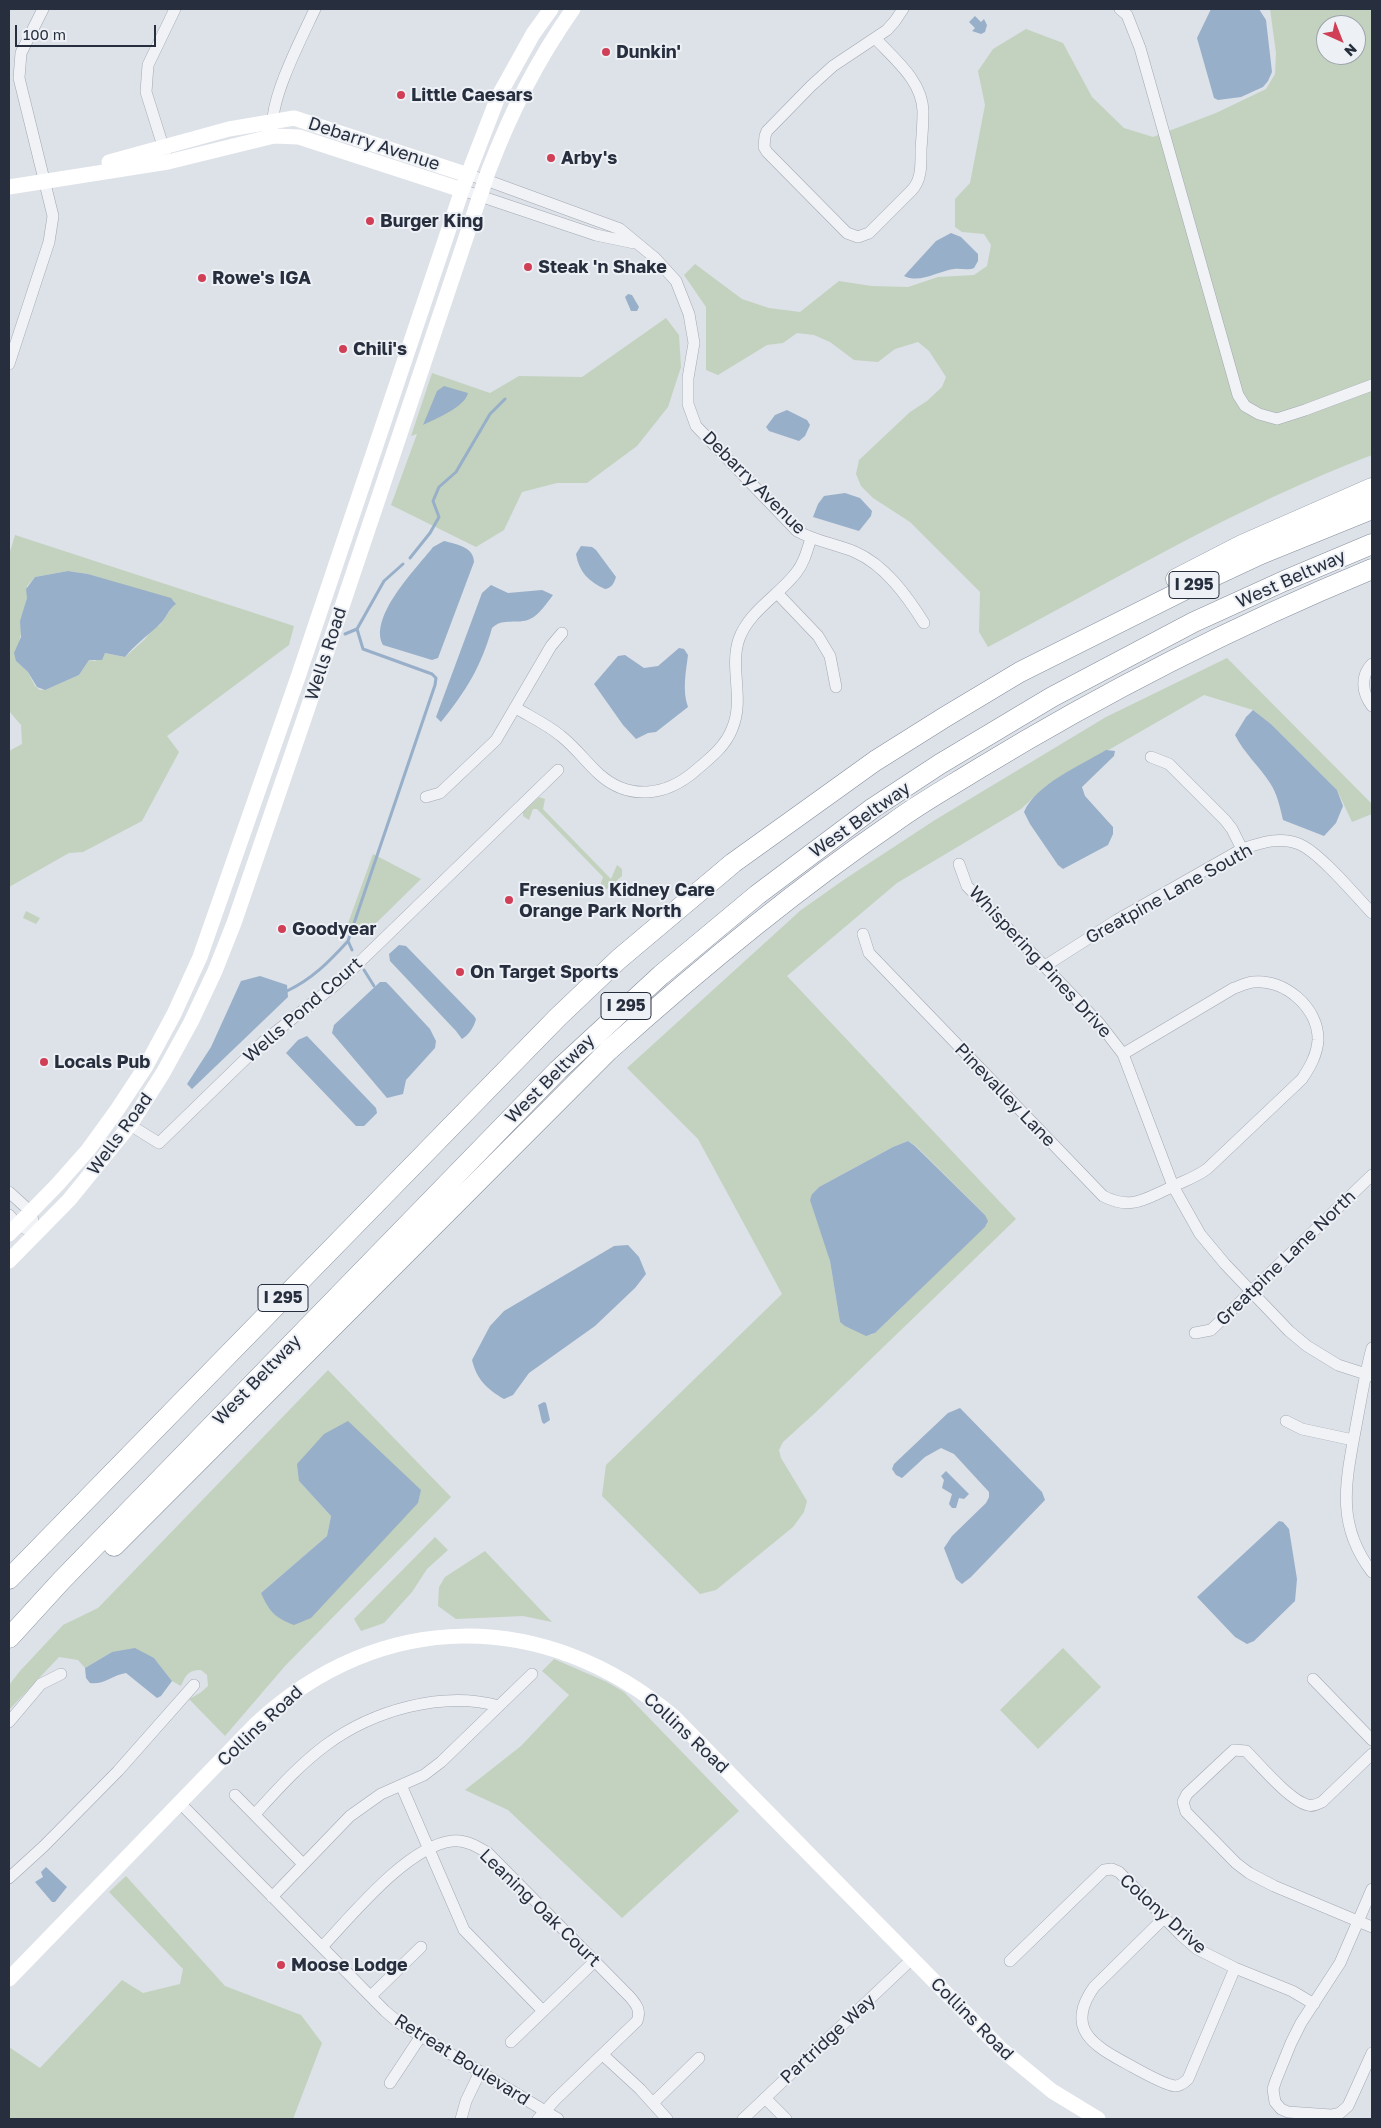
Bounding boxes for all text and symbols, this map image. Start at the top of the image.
scale bar [18,15,159,47]
north arrow [1316,15,1366,65]
text: 100 m [23,25,66,43]
place label: Dunkin' [616,41,681,63]
text: N [1341,41,1361,60]
marker: Dunkin' [600,46,612,58]
place label: Little Caesars [411,84,533,106]
marker: Little Caesars [395,89,407,101]
street label: Debarry Avenue [306,113,442,175]
place label: Arby's [561,147,617,169]
marker: Arby's [545,152,557,164]
place label: Burger King [380,210,483,232]
marker: Burger King [364,215,376,227]
place label: Steak 'n Shake [538,256,667,278]
marker: Steak 'n Shake [522,261,534,273]
place label: Rowe's IGA [212,267,311,289]
marker: Rowe's IGA [196,272,208,284]
place label: Chili's [353,338,407,360]
marker: Chili's [337,343,349,355]
street label: Debarry Avenue [698,427,810,539]
street label: West Beltway [1233,545,1349,613]
road number: I 295 [1169,572,1219,598]
street label: Wells Road [301,605,351,703]
street label: West Beltway [806,777,914,863]
street label: Greatpine Lane South [1082,839,1256,949]
place label: Fresenius Kidney Care Orange Park North [519,879,715,922]
street label: Whispering Pines Drive [964,882,1116,1042]
marker: Fresenius Kidney Care Orange Park North [503,894,515,906]
place label: Goodyear [292,918,376,940]
marker: Goodyear [276,923,288,935]
street label: Wells Pond Court [239,953,367,1067]
place label: On Target Sports [470,961,619,983]
marker: On Target Sports [454,966,466,978]
road number: I 295 [601,992,651,1019]
street label: West Beltway [501,1030,599,1128]
street label: Pinevalley Lane [950,1039,1060,1151]
place label: Locals Pub [54,1051,150,1073]
marker: Locals Pub [38,1056,50,1068]
street label: Wells Road [83,1089,157,1179]
street label: Greatpine Lane North [1212,1186,1360,1330]
road number: I 295 [258,1285,308,1312]
street label: West Beltway [208,1330,306,1430]
street label: Collins Road [213,1681,307,1771]
street label: Collins Road [639,1688,733,1778]
street label: Leaning Oak Court [475,1845,605,1971]
street label: Colony Drive [1115,1869,1211,1959]
place label: Moose Lodge [291,1954,408,1976]
marker: Moose Lodge [275,1959,287,1971]
street label: Collins Road [926,1973,1018,2065]
street label: Partridge Way [776,1990,880,2088]
street label: Retreat Boulevard [390,2010,534,2110]

